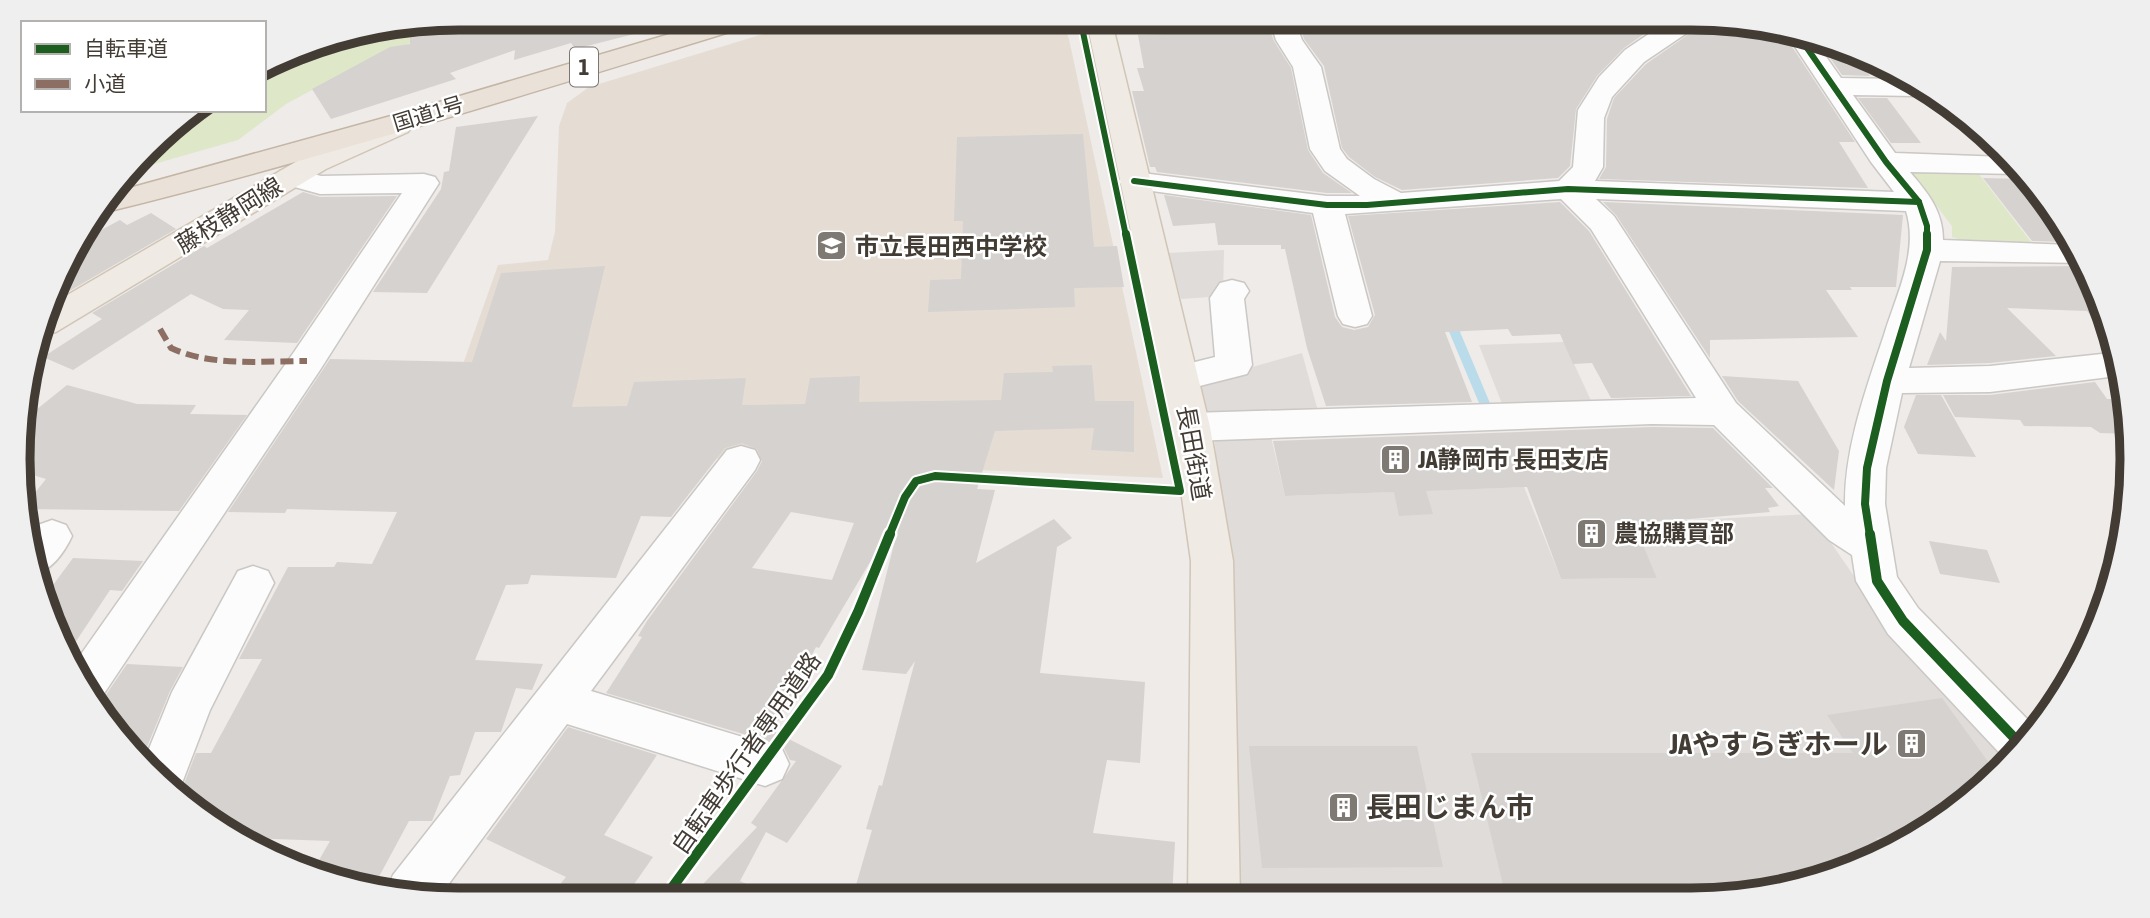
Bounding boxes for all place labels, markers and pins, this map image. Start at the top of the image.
school or university icon: 市立長田西中学校 [815,229,849,263]
place label: 市立長田西中学校 [855,233,1047,260]
building icon: JA静岡市 長田支店 [1378,442,1412,476]
place label: JA静岡市 長田支店 [1417,446,1609,473]
building icon: 農協購買部 [1574,516,1608,550]
place label: 農協購買部 [1614,520,1734,547]
building icon: JAやすらぎホール [1894,727,1928,761]
place label: JAやすらぎホール [1668,728,1888,760]
building icon: 長田じまん市 [1326,790,1360,824]
place label: 長田じまん市 [1366,791,1534,823]

